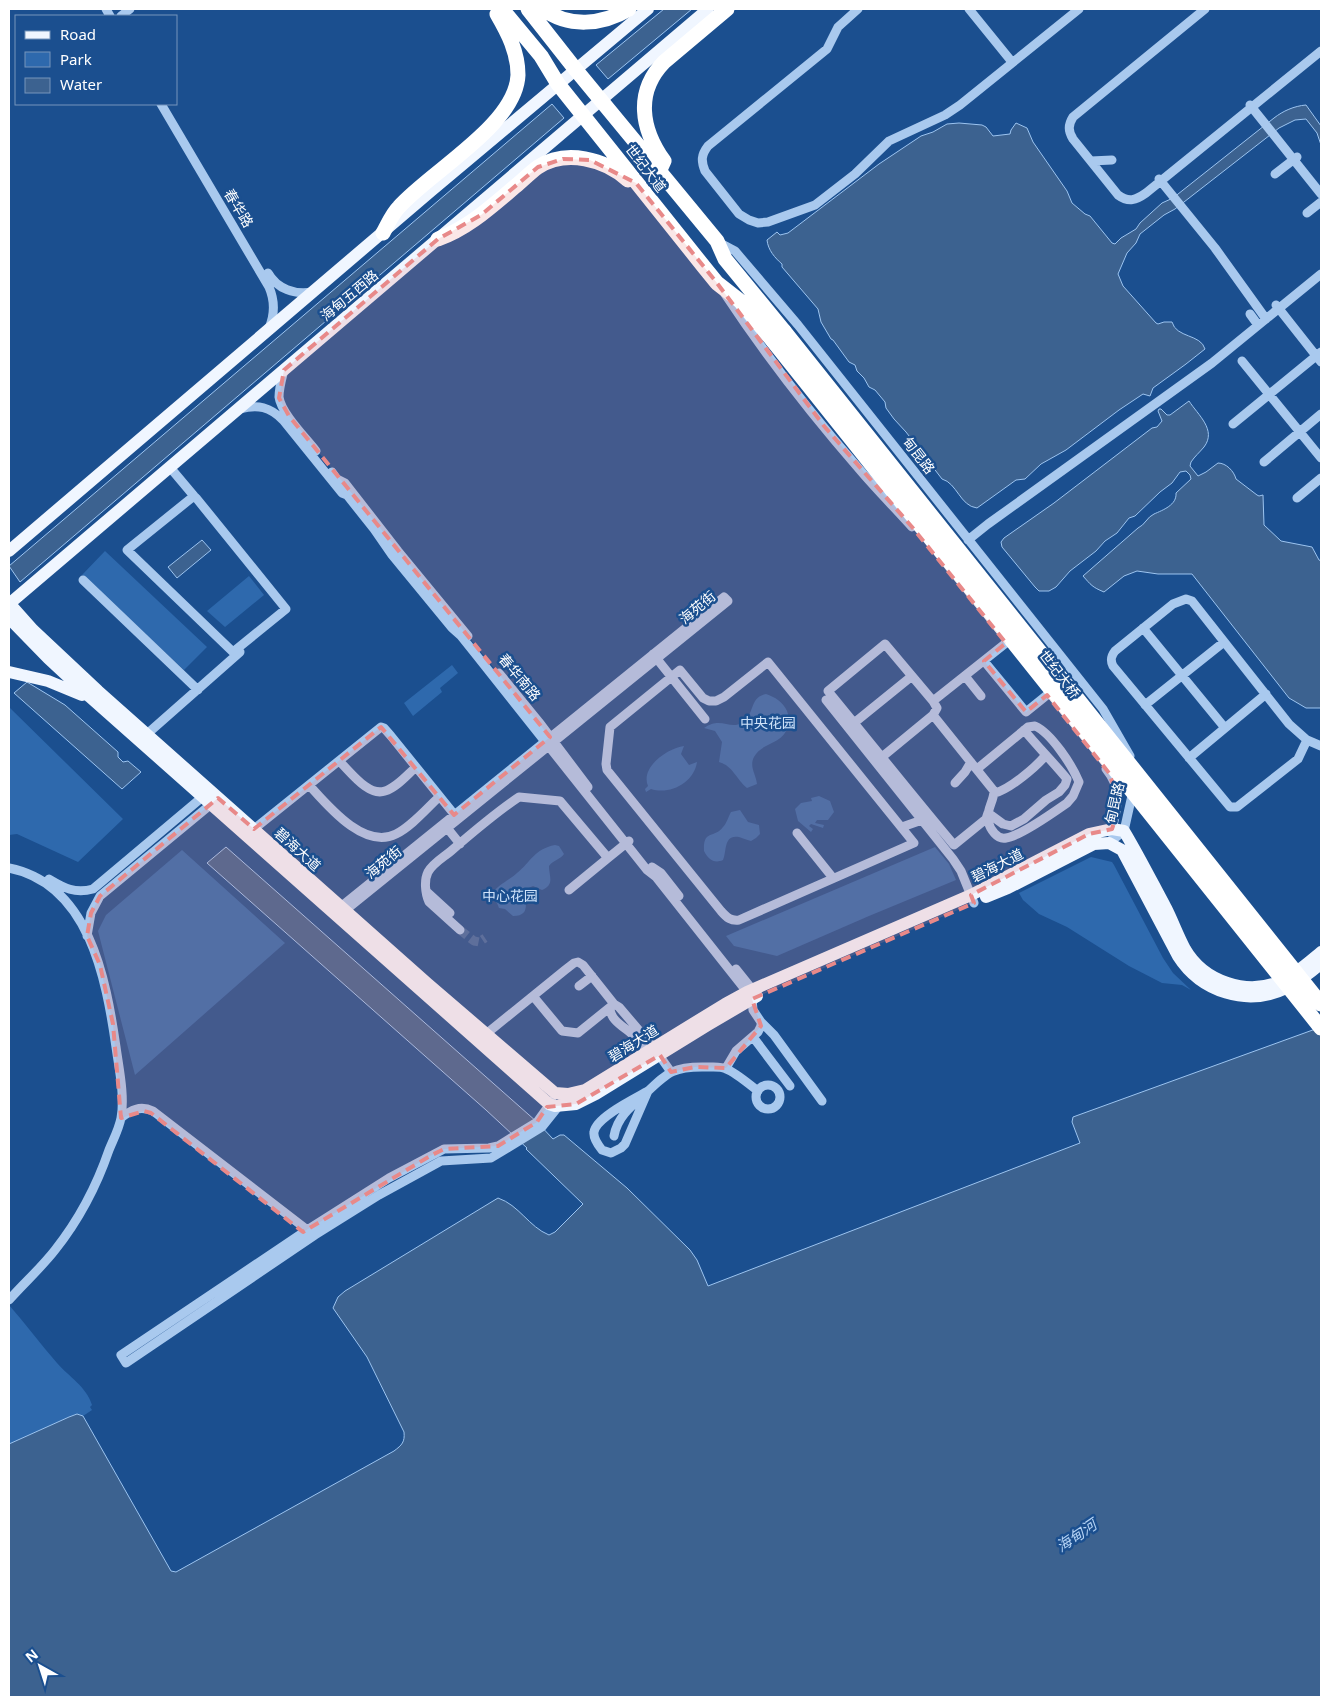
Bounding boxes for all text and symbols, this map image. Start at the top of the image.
legend [15,15,178,105]
text: Road [60,24,96,44]
text: Park [60,49,92,69]
text: Water [60,74,102,94]
street label: 世纪大道 [621,140,671,196]
street label: 春华路 [220,185,258,231]
street label: 海甸五西路 [316,265,382,325]
street label: 甸昆路 [899,433,939,477]
street label: 海苑街 [675,586,719,628]
street label: 世纪大桥 [1035,646,1085,702]
street label: 春华南路 [495,649,545,705]
park label: 中央花园 [740,713,796,732]
street label: 甸昆路 [1100,780,1128,826]
street label: 碧海大道 [271,823,325,875]
street label: 海苑街 [361,841,405,883]
street label: 碧海大道 [968,844,1026,886]
park label: 中心花园 [482,886,538,905]
street label: 碧海大道 [604,1020,662,1066]
water label: 海甸河 [1052,1512,1103,1556]
north arrow [15,1641,65,1691]
text: N [21,1645,42,1666]

